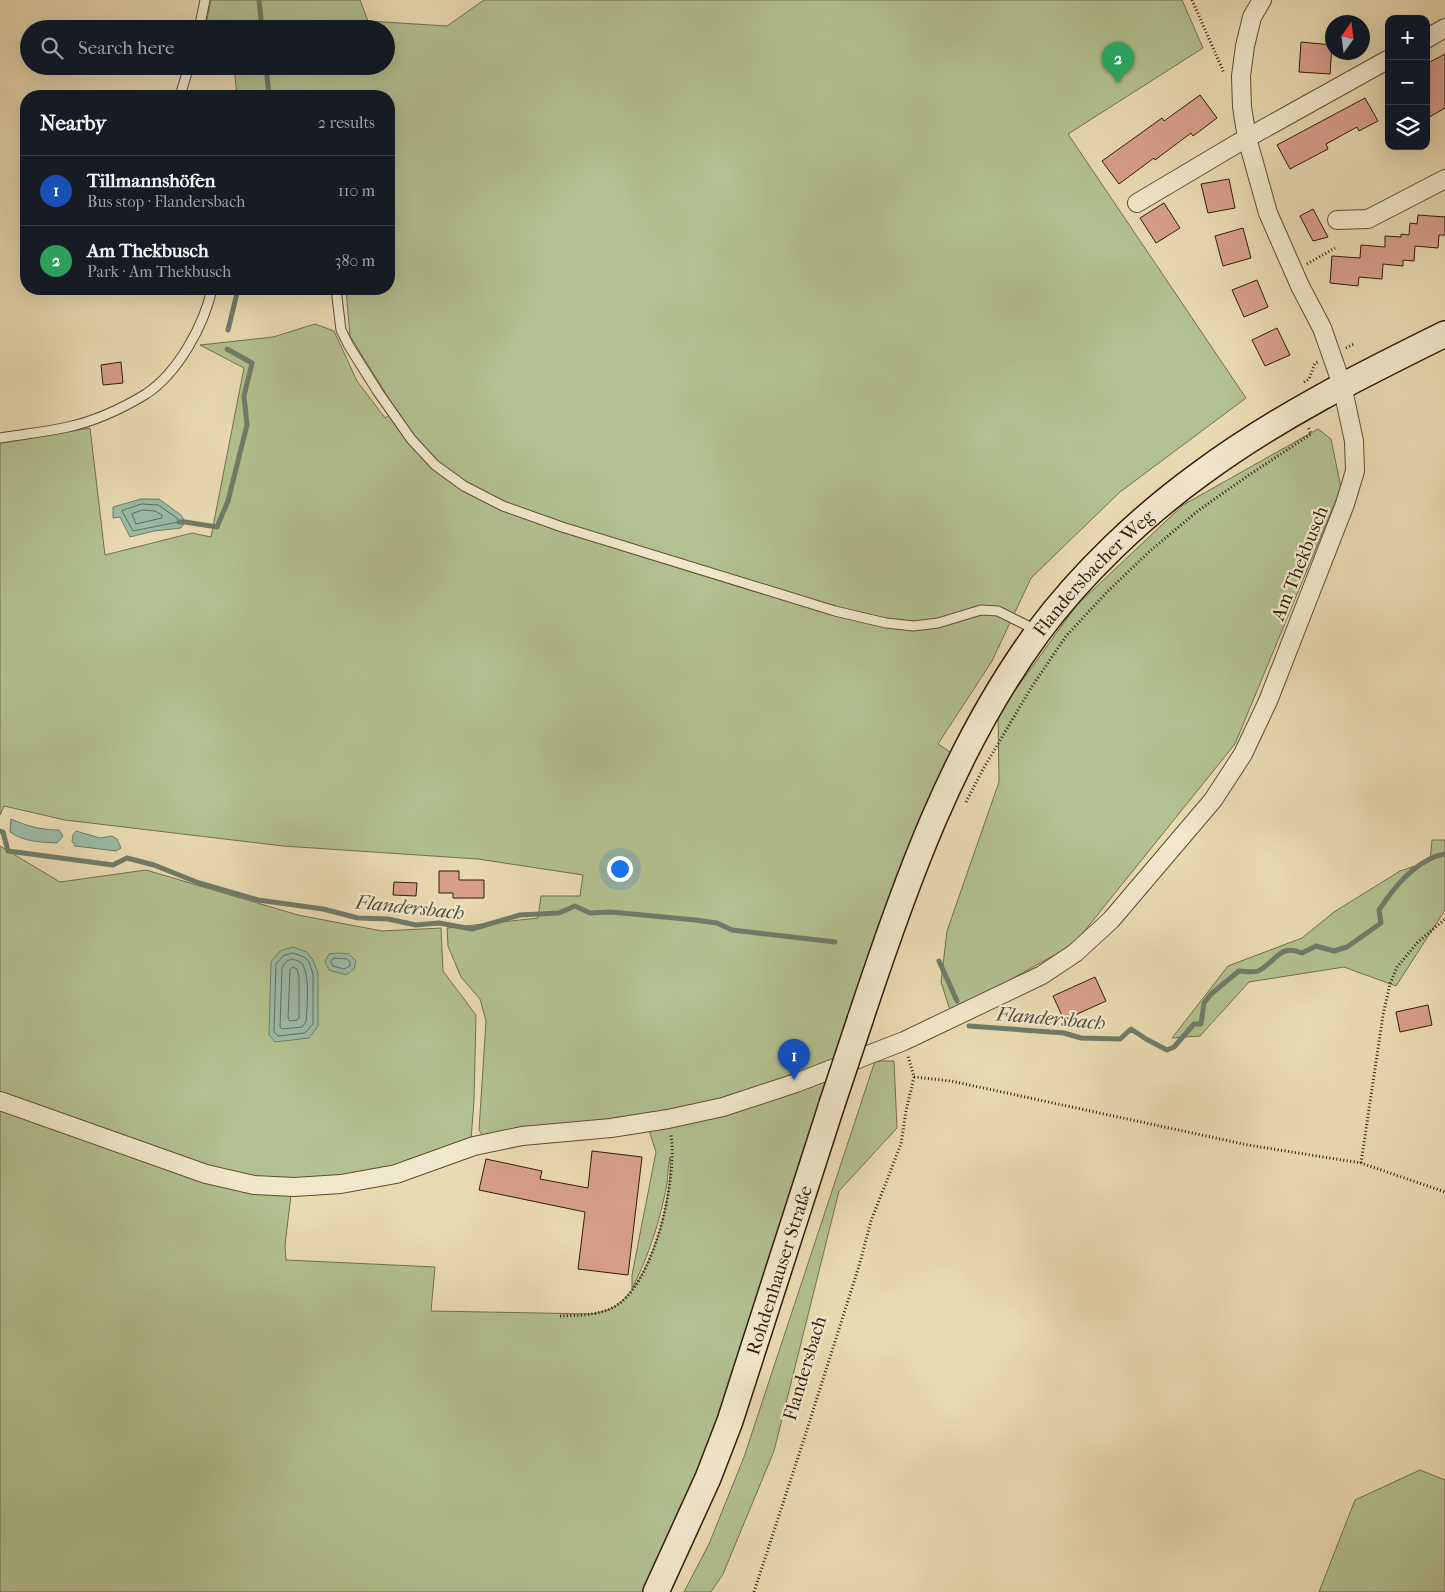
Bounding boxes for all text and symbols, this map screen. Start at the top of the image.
north arrow [1325,15,1370,60]
map controls [1385,15,1430,150]
button: + [1385,15,1430,60]
search box [20,20,395,75]
icon: search [38,34,66,62]
text: Search here [78,37,174,59]
pin: 2 [1102,42,1134,83]
button: − [1385,60,1430,105]
button: layers [1385,105,1430,150]
text: Nearby [40,111,106,135]
text: 2 results [318,113,375,132]
text: Tillmannshöfen [87,170,216,192]
text: 1 [53,181,59,200]
text: 110 m [338,181,375,200]
text: Bus stop · Flandersbach [87,192,245,211]
text: Am Thekbusch [87,240,209,262]
text: 2 [52,251,60,270]
text: 380 m [335,251,375,270]
text: Park · Am Thekbusch [87,262,231,281]
street label: Am Thekbusch [1267,503,1333,625]
street label: Flandersbacher Weg [1029,505,1159,641]
your location [607,856,633,882]
water label: Flandersbach [354,890,465,925]
water label: Flandersbach [995,1002,1106,1035]
pin: 1 [778,1039,810,1080]
street label: Rohdenhauser Straße [742,1183,817,1358]
street label: Flandersbach [779,1313,831,1423]

